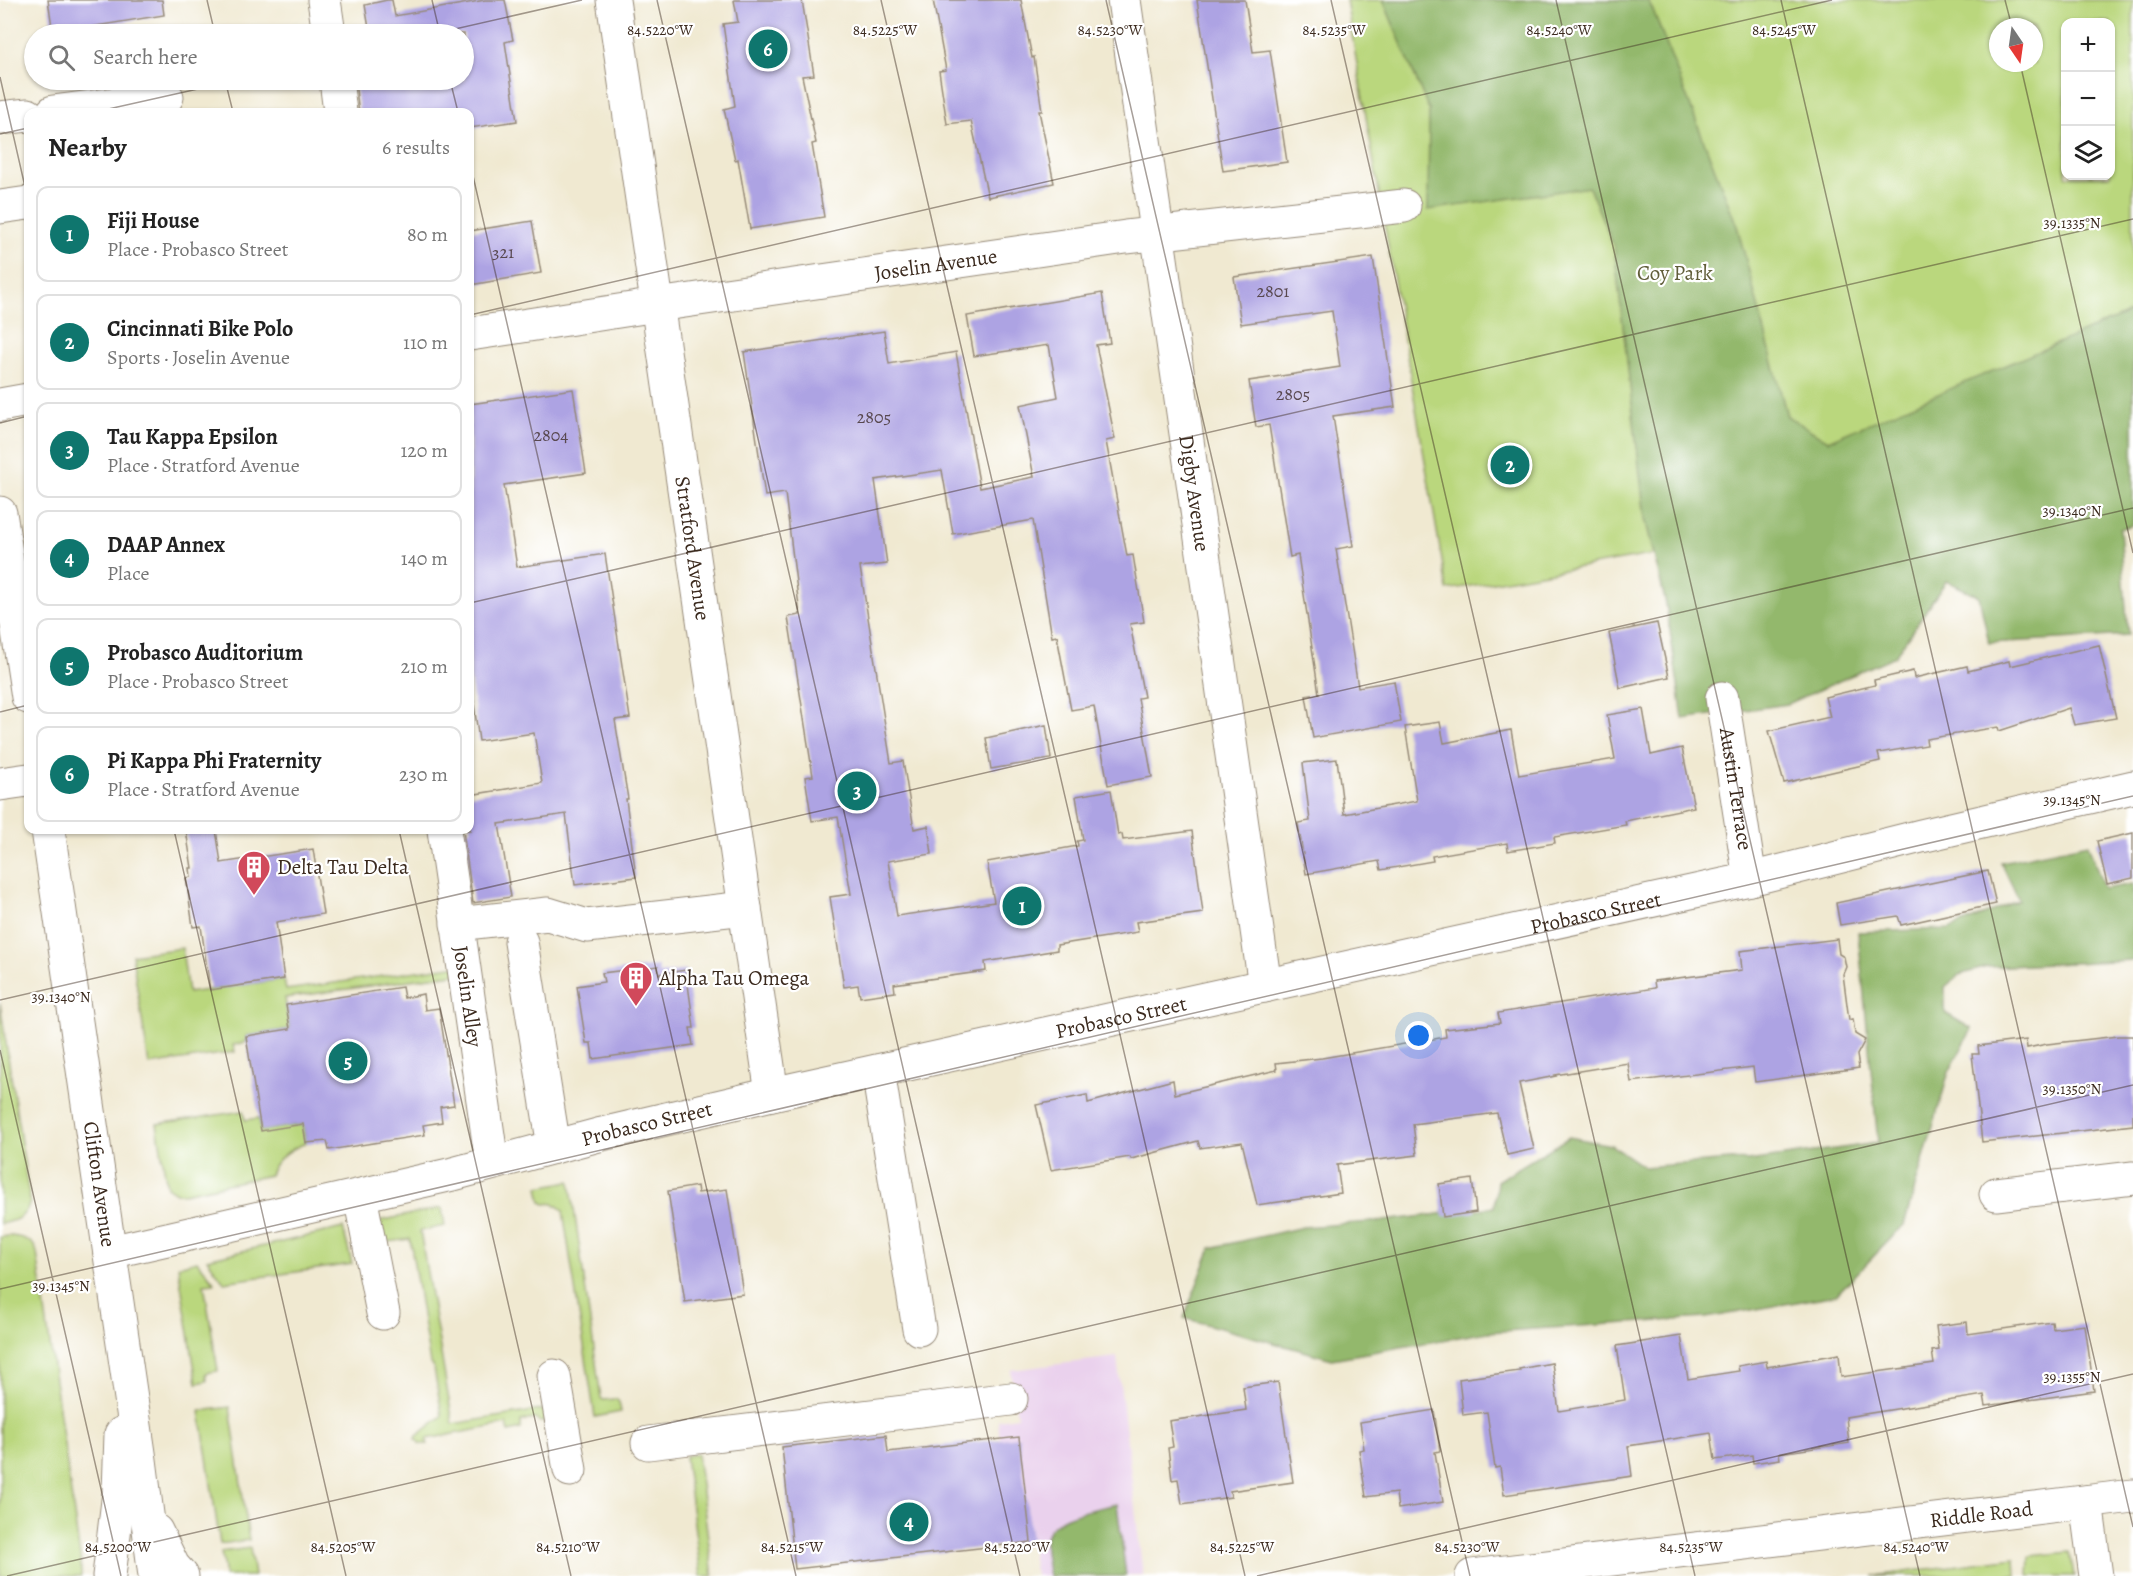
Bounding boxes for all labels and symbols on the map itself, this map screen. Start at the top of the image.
north arrow [1989,18,2043,72]
text: 84.5220°W [627,20,693,40]
text: 84.5225°W [853,20,917,40]
text: 84.5230°W [1078,20,1143,40]
text: 84.5235°W [1302,20,1366,40]
text: 84.5240°W [1526,20,1592,40]
text: 84.5245°W [1752,20,1816,40]
pin: 6 [748,26,788,72]
text: 39.1335°N [2043,213,2101,233]
house number: 321 [492,240,514,264]
street label: Joselin Avenue [873,242,999,287]
park label: Coy Park [1637,259,1713,287]
house number: 2801 [1256,279,1290,303]
house number: 2805 [1276,382,1310,406]
house number: 2805 [857,405,891,429]
house number: 2804 [533,423,569,447]
street label: Digby Avenue [1172,433,1217,553]
pin: 2 [1490,442,1530,488]
street label: Stratford Avenue [668,474,717,622]
text: 39.1340°N [2042,501,2102,521]
street label: Austin Terrace [1713,725,1759,852]
pin: 3 [838,768,876,814]
text: 39.1345°N [2043,790,2101,810]
building icon: Delta Tau Delta [236,849,272,896]
place label: Delta Tau Delta [277,853,409,881]
pin: 1 [1002,884,1042,928]
street label: Probasco Street [1527,885,1664,941]
street label: Joselin Alley [447,944,489,1049]
building icon: Alpha Tau Omega [618,960,654,1007]
place label: Alpha Tau Omega [658,964,809,992]
text: 39.1340°N [31,987,91,1007]
street label: Probasco Street [1053,989,1189,1045]
your location [1404,1021,1433,1050]
pin: 5 [328,1038,368,1084]
text: 39.1350°N [2043,1079,2102,1099]
street label: Probasco Street [578,1095,715,1153]
street label: Clifton Avenue [77,1120,123,1249]
text: 39.1345°N [32,1276,90,1296]
text: 39.1355°N [2043,1367,2101,1387]
street label: Riddle Road [1928,1494,2035,1534]
pin: 4 [890,1500,928,1544]
text: 84.5200°W [85,1537,151,1557]
text: 84.5205°W [310,1537,376,1557]
text: 84.5210°W [536,1537,600,1557]
text: 84.5215°W [761,1537,823,1557]
text: 84.5220°W [984,1537,1050,1557]
text: 84.5225°W [1210,1537,1274,1557]
text: 84.5230°W [1435,1537,1500,1557]
text: 84.5235°W [1659,1537,1723,1557]
text: 84.5240°W [1883,1537,1949,1557]

